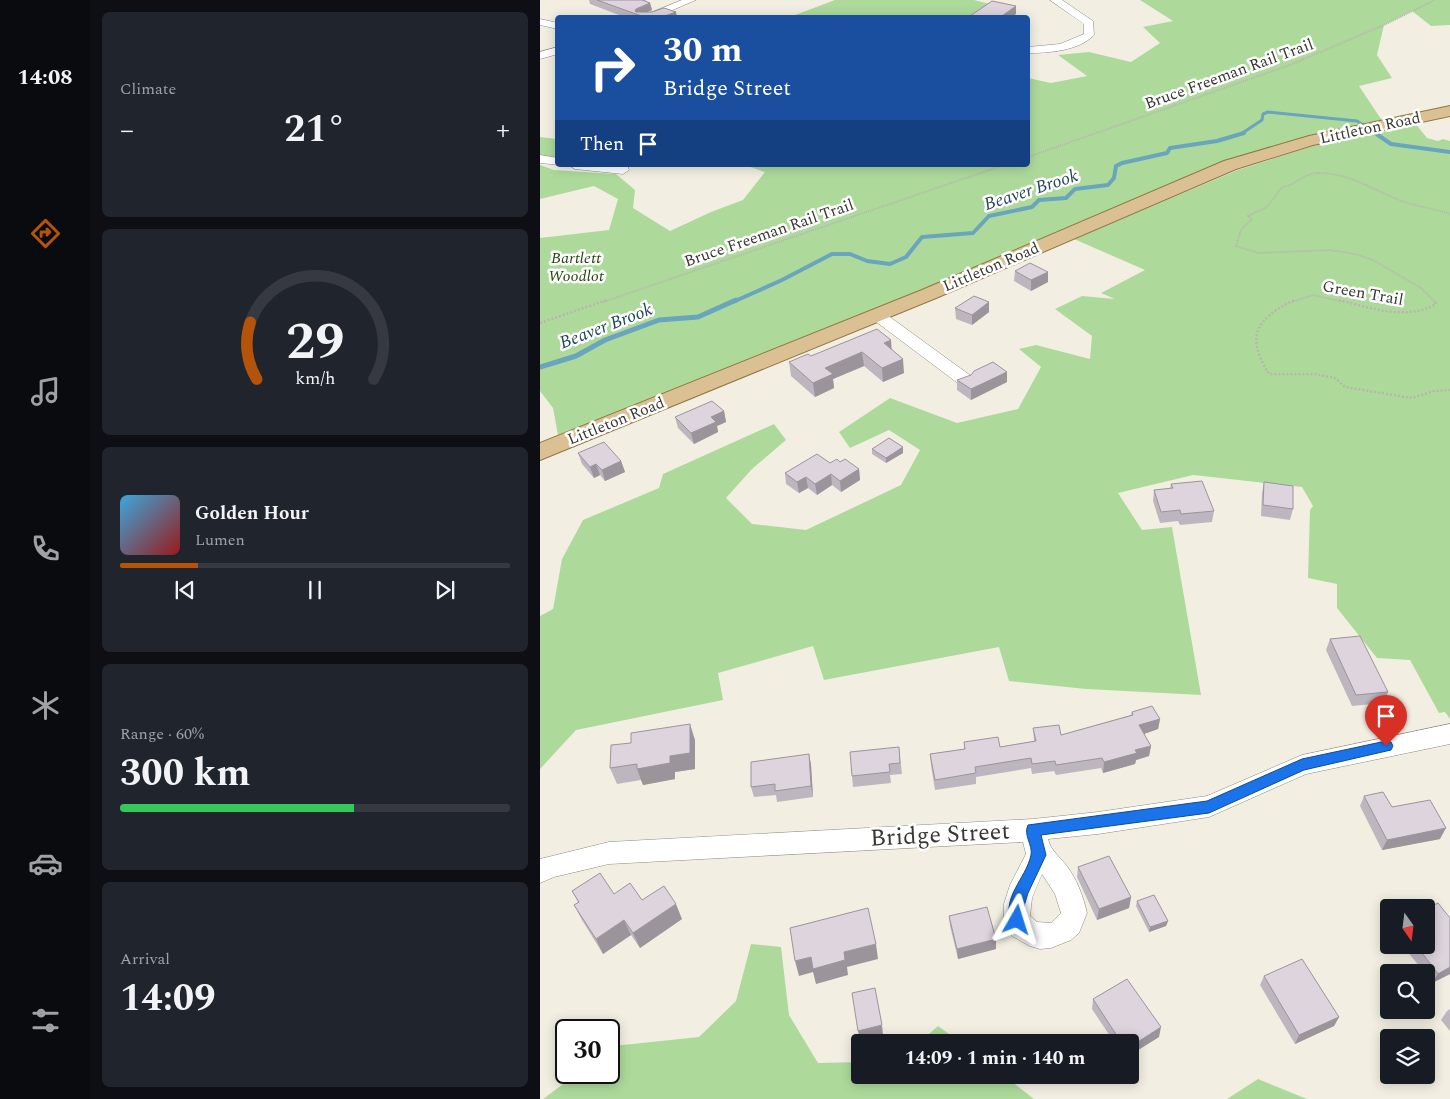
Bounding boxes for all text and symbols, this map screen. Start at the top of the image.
text: 30 m [663,24,743,77]
street label: Bruce Freeman Rail Trail [1141,32,1317,116]
icon: right [580,35,645,100]
text: 14:08 [17,61,73,94]
text: Bridge Street [663,72,791,105]
text: Climate [120,77,176,101]
text: 21° [284,101,346,159]
street label: Littleton Road [1317,106,1423,150]
text: − [120,109,134,152]
text: + [496,109,510,152]
text: Then [580,130,624,159]
icon: arrive [634,130,662,158]
water label: Beaver Brook [980,162,1082,218]
street label: Bruce Freeman Rail Trail [681,193,857,273]
icon: directions [28,216,63,251]
street label: Littleton Road [939,236,1043,298]
park label: Bartlett Woodlot [548,246,605,288]
street label: Green Trail [1321,274,1405,312]
water label: Beaver Brook [555,296,657,356]
text: 29 [286,303,344,382]
text: km/h [295,365,335,392]
icon: music [28,374,63,409]
street label: Littleton Road [564,391,668,451]
text: Golden Hour [195,499,309,528]
text: Lumen [195,528,245,552]
icon: phone [28,531,63,566]
icon: previous [171,576,199,604]
icon: pause [301,576,329,604]
icon: next [431,576,459,604]
icon: climate [28,688,63,723]
pin [1365,695,1407,746]
icon: arrive [1372,702,1400,730]
text: Range · 60% [120,722,204,746]
text: 300 km [120,745,251,803]
street label: Bridge Street [869,813,1011,857]
icon: car [28,846,63,881]
position arrow [990,893,1042,945]
north arrow [1380,899,1435,954]
map controls [1380,899,1435,1084]
text: Arrival [120,947,170,971]
button: search [1380,964,1435,1019]
text: 14:09 [120,970,215,1028]
icon: filters [28,1003,63,1038]
speed limit sign: 30 [555,1019,620,1084]
button: layers [1380,1029,1435,1084]
text: 14:09 · 1 min · 140 m [905,1044,1085,1073]

